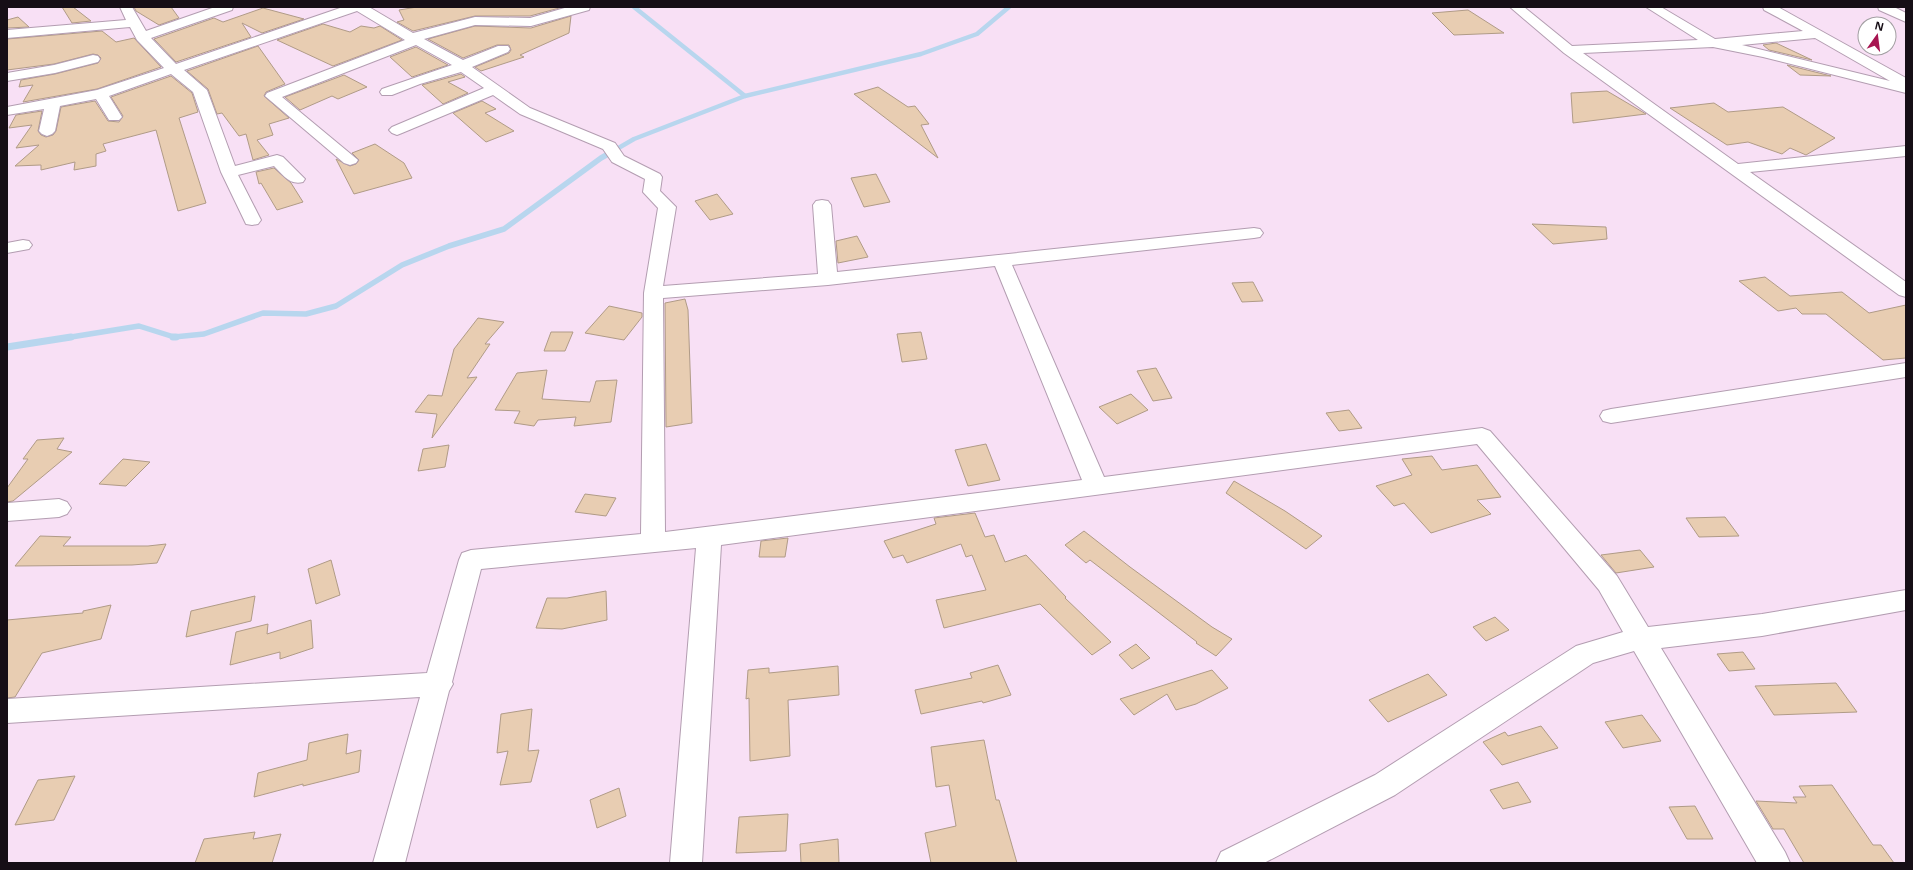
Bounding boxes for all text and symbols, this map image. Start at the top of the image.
north arrow [1857,16,1897,56]
text: N [1873,17,1886,34]

